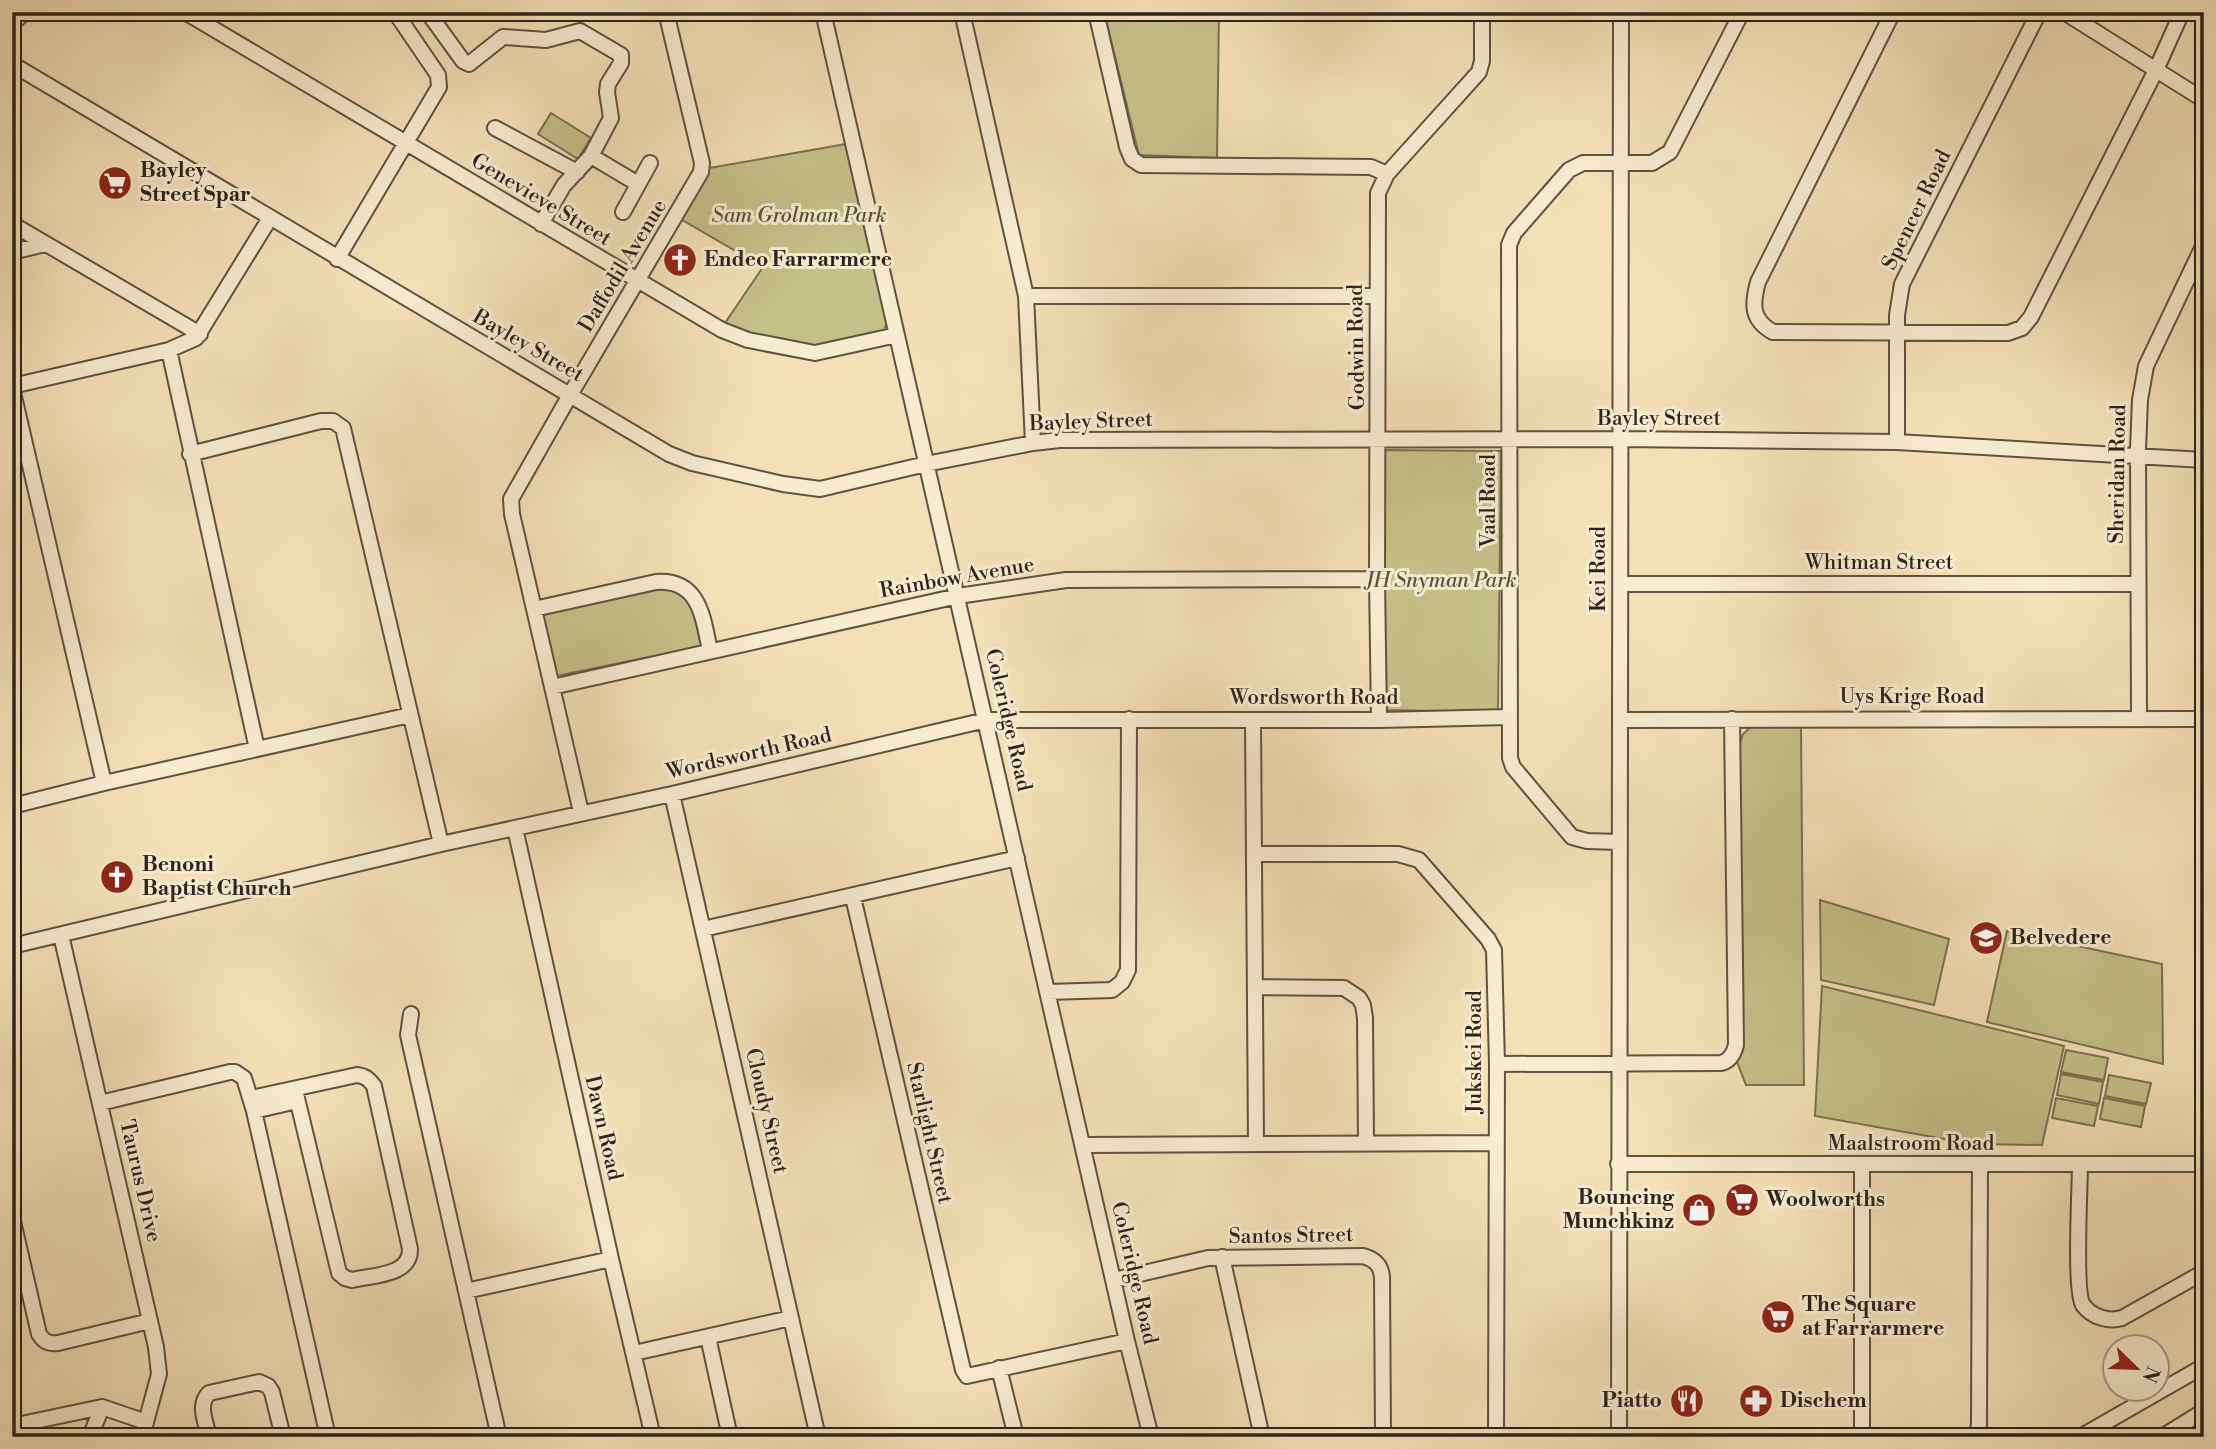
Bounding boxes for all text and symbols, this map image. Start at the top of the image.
street label: Spencer Road [1877,146,1957,274]
street label: Genevieve Street [466,148,616,252]
place label: Bayley Street Spar [140,158,251,208]
supermarket icon: Bayley Street Spar [96,164,134,202]
street label: Daffodil Avenue [573,195,673,337]
park label: Sam Grolman Park [712,203,886,229]
church icon: Endeo Farrarmere [661,241,699,279]
place label: Endeo Farrarmere [704,247,892,273]
street label: Godwin Road [1343,284,1371,410]
street label: Bayley Street [467,303,589,388]
street label: Sheridan Road [2104,404,2132,544]
street label: Bayley Street [1596,406,1721,432]
street label: Bayley Street [1028,407,1154,437]
street label: Vaal Road [1476,454,1502,549]
street label: Kei Road [1586,526,1612,612]
street label: Whitman Street [1804,550,1954,576]
street label: Rainbow Avenue [878,552,1036,604]
park label: JH Snyman Park [1364,568,1516,594]
street label: Coleridge Road [979,646,1037,794]
street label: Uys Krige Road [1839,684,1985,710]
street label: Wordsworth Road [1229,685,1398,711]
street label: Wordsworth Road [663,722,834,786]
place label: Benoni Baptist Church [142,852,292,902]
church icon: Benoni Baptist Church [98,858,136,896]
school or university icon: Belvedere [1967,919,2005,957]
place label: Belvedere [2010,925,2112,951]
street label: Jukskei Road [1462,990,1488,1115]
street label: Cloudy Street [739,1046,793,1177]
street label: Starlight Street [900,1060,958,1207]
street label: Dawn Road [578,1073,628,1183]
street label: Taurus Drive [113,1117,167,1245]
street label: Maalstroom Road [1828,1131,1994,1157]
supermarket icon: Woolworths [1723,1181,1761,1219]
place label: Bouncing Munchkinz [1562,1185,1675,1235]
place label: Woolworths [1765,1187,1885,1213]
shop icon: Bouncing Munchkinz [1680,1191,1718,1229]
street label: Coleridge Road [1105,1199,1163,1347]
street label: Santos Street [1228,1222,1354,1250]
place label: The Square at Farrarmere [1802,1292,1944,1342]
supermarket icon: The Square at Farrarmere [1759,1298,1797,1336]
north arrow [2100,1334,2170,1404]
text: N [2137,1363,2165,1386]
restaurant icon: Piatto [1668,1382,1706,1420]
pharmacy icon: Dischem [1737,1382,1775,1420]
place label: Piatto [1602,1388,1662,1414]
place label: Dischem [1780,1388,1867,1414]

